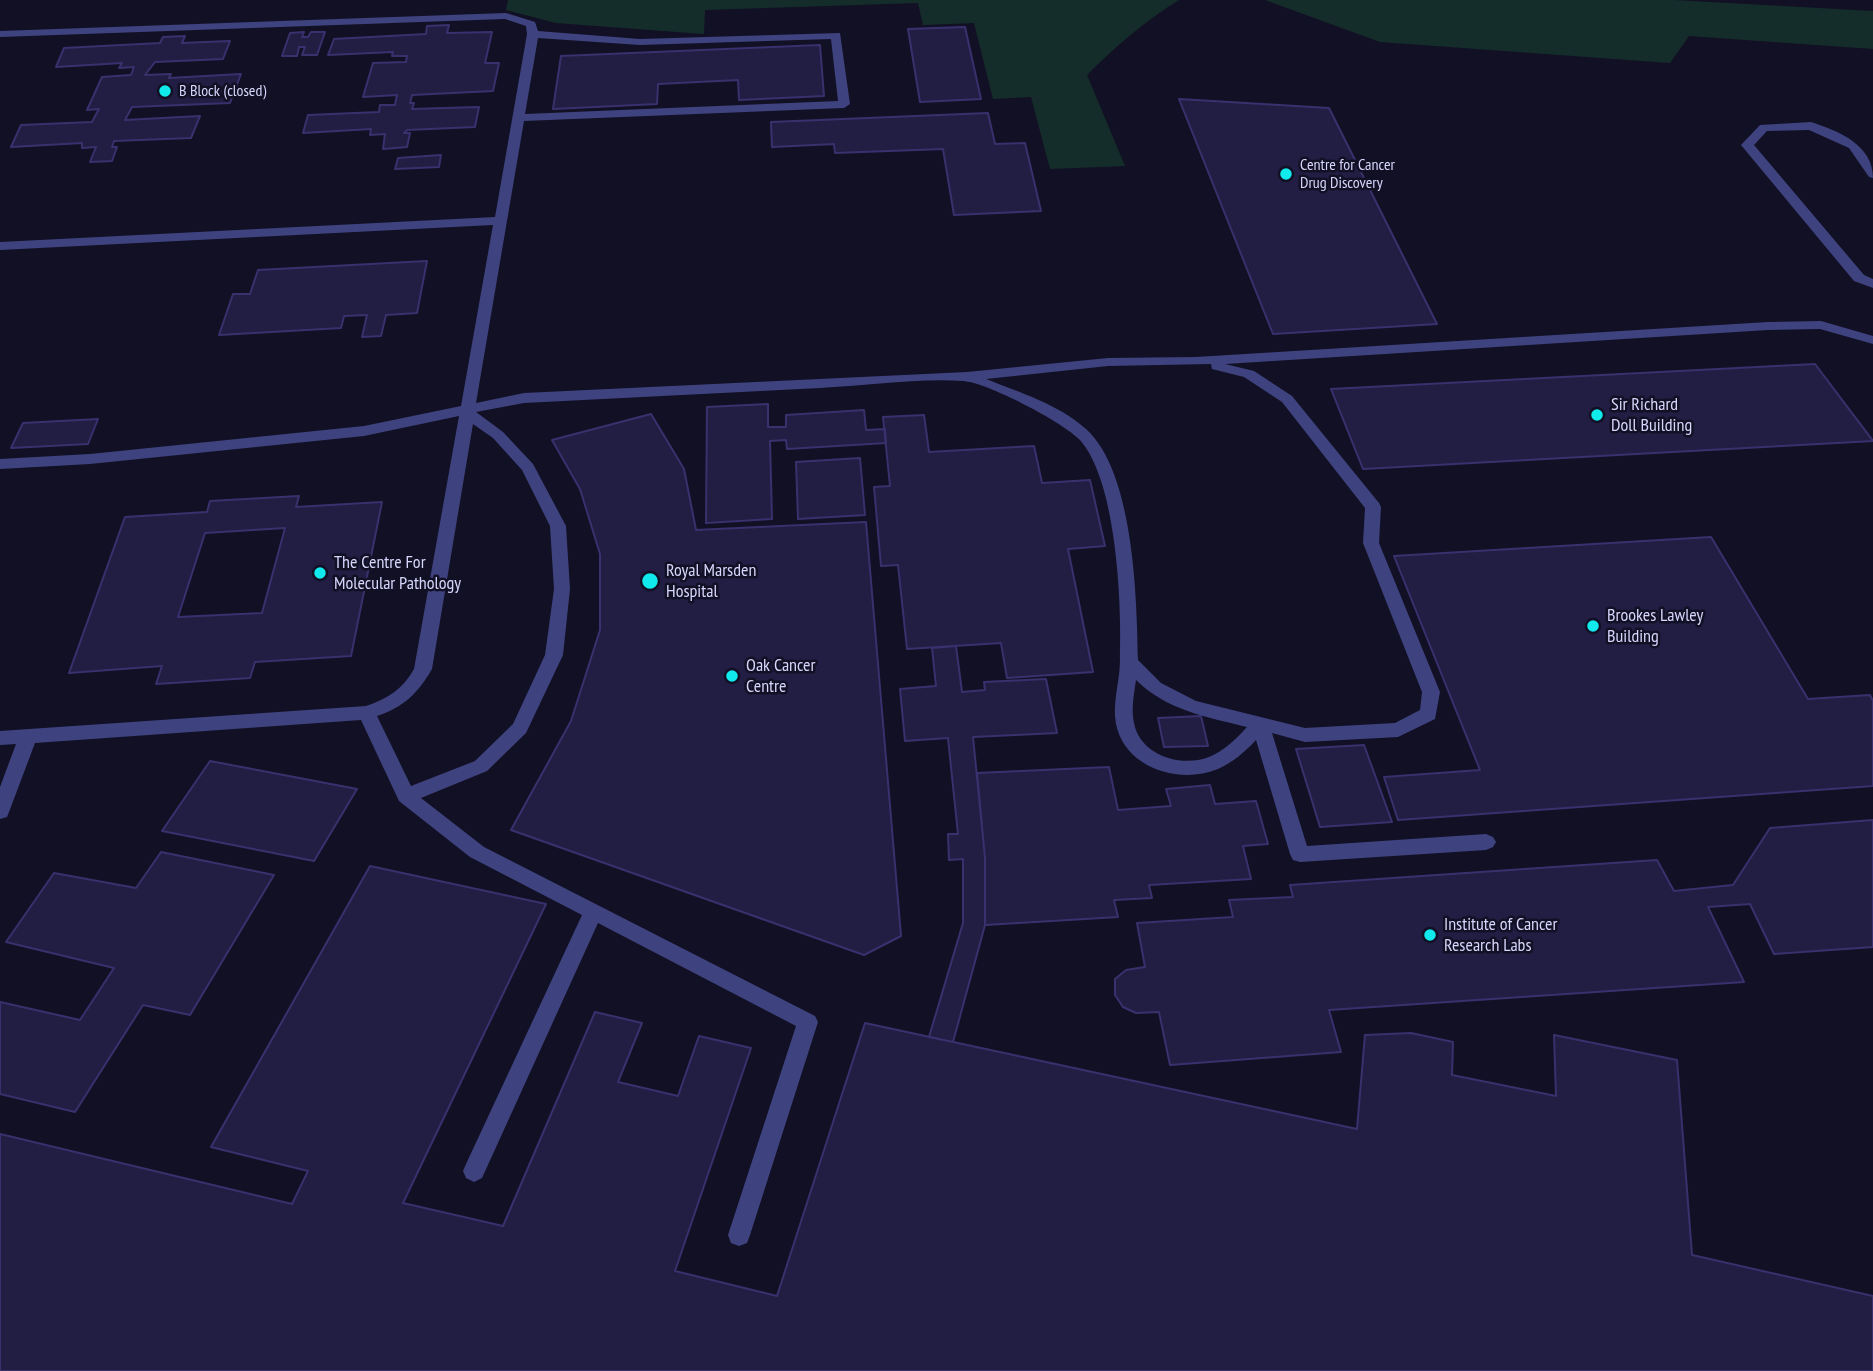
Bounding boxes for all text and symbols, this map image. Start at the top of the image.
place label: B Block (closed) [179,81,266,101]
marker: B Block (closed) [157,83,173,99]
place label: Centre for Cancer Drug Discovery [1300,155,1395,193]
marker: Centre for Cancer Drug Discovery [1278,166,1294,182]
place label: Sir Richard Doll Building [1611,394,1692,436]
marker: Sir Richard Doll Building [1589,407,1605,423]
place label: The Centre For Molecular Pathology [334,552,461,594]
place label: Royal Marsden Hospital [666,560,756,602]
marker: The Centre For Molecular Pathology [312,565,328,581]
marker: Royal Marsden Hospital [640,571,660,591]
place label: Brookes Lawley Building [1607,605,1703,648]
marker: Brookes Lawley Building [1585,618,1601,634]
place label: Oak Cancer Centre [746,655,815,698]
marker: Oak Cancer Centre [724,668,740,684]
place label: Institute of Cancer Research Labs [1444,914,1557,956]
marker: Institute of Cancer Research Labs [1422,927,1438,943]

